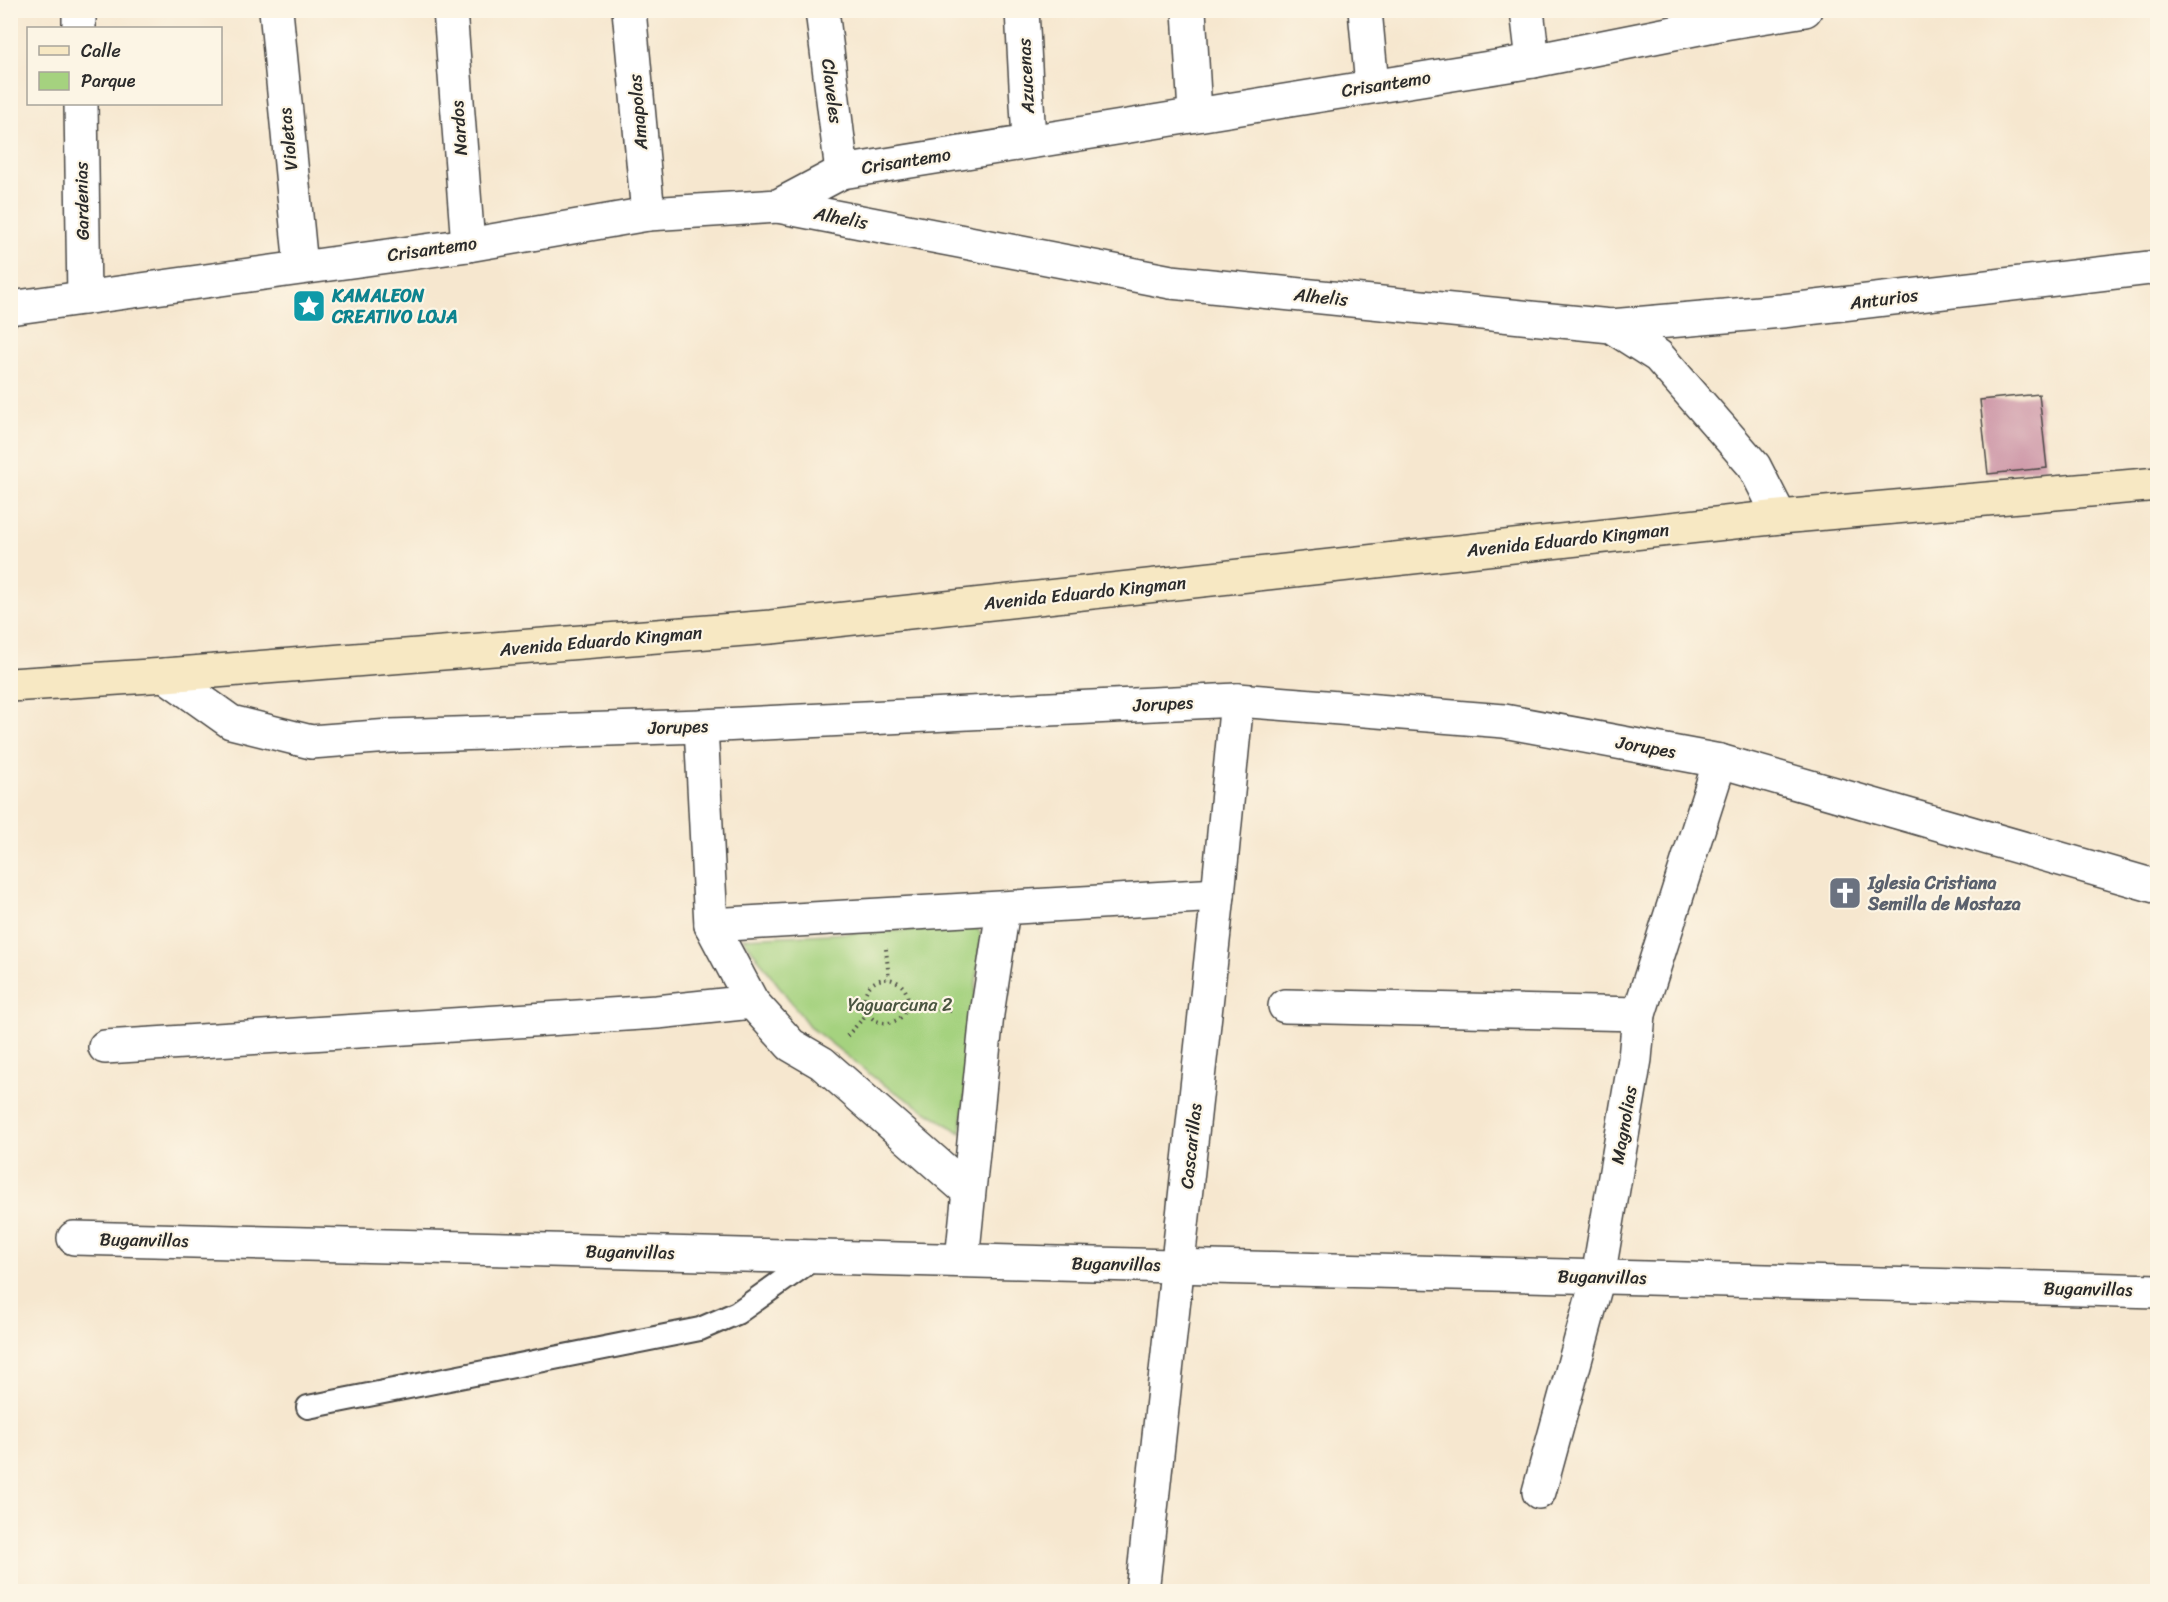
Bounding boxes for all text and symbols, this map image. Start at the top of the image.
legend [27,27,222,105]
text: Calle [81,35,121,67]
street label: Azucenas [1008,37,1044,115]
street label: Claveles [812,57,852,126]
street label: Crisantemo [1339,61,1433,107]
text: Parque [81,65,136,97]
street label: Amapolas [619,72,657,152]
street label: Nardos [441,99,477,157]
street label: Violetas [269,105,307,172]
street label: Crisantemo [859,138,953,184]
street label: Gardenias [65,161,99,240]
street label: Alhelis [810,197,871,239]
street label: Crisantemo [385,227,479,271]
street label: Alhelis [1291,278,1350,316]
street label: Anturios [1847,279,1921,319]
place label: KAMALEON CREATIVO LOJA [331,280,458,333]
place icon: KAMALEON CREATIVO LOJA [291,288,327,324]
street label: Avenida Eduardo Kingman [1464,513,1671,567]
street label: Avenida Eduardo Kingman [981,566,1188,620]
street label: Avenida Eduardo Kingman [497,616,704,666]
street label: Jorupes [1131,686,1194,722]
street label: Jorupes [646,710,709,744]
street label: Jorupes [1613,726,1679,768]
place label: Iglesia Cristiana Semilla de Mostaza [1867,867,2021,920]
church icon: Iglesia Cristiana Semilla de Mostaza [1827,875,1863,911]
park label: Yaguarcuna 2 [848,989,952,1021]
street label: Magnolias [1601,1083,1647,1167]
street label: Cascarillas [1171,1101,1211,1190]
street label: Buganvillas [99,1223,189,1257]
street label: Buganvillas [585,1235,675,1269]
street label: Buganvillas [1071,1247,1161,1281]
street label: Buganvillas [1557,1260,1647,1294]
street label: Buganvillas [2043,1272,2133,1306]

